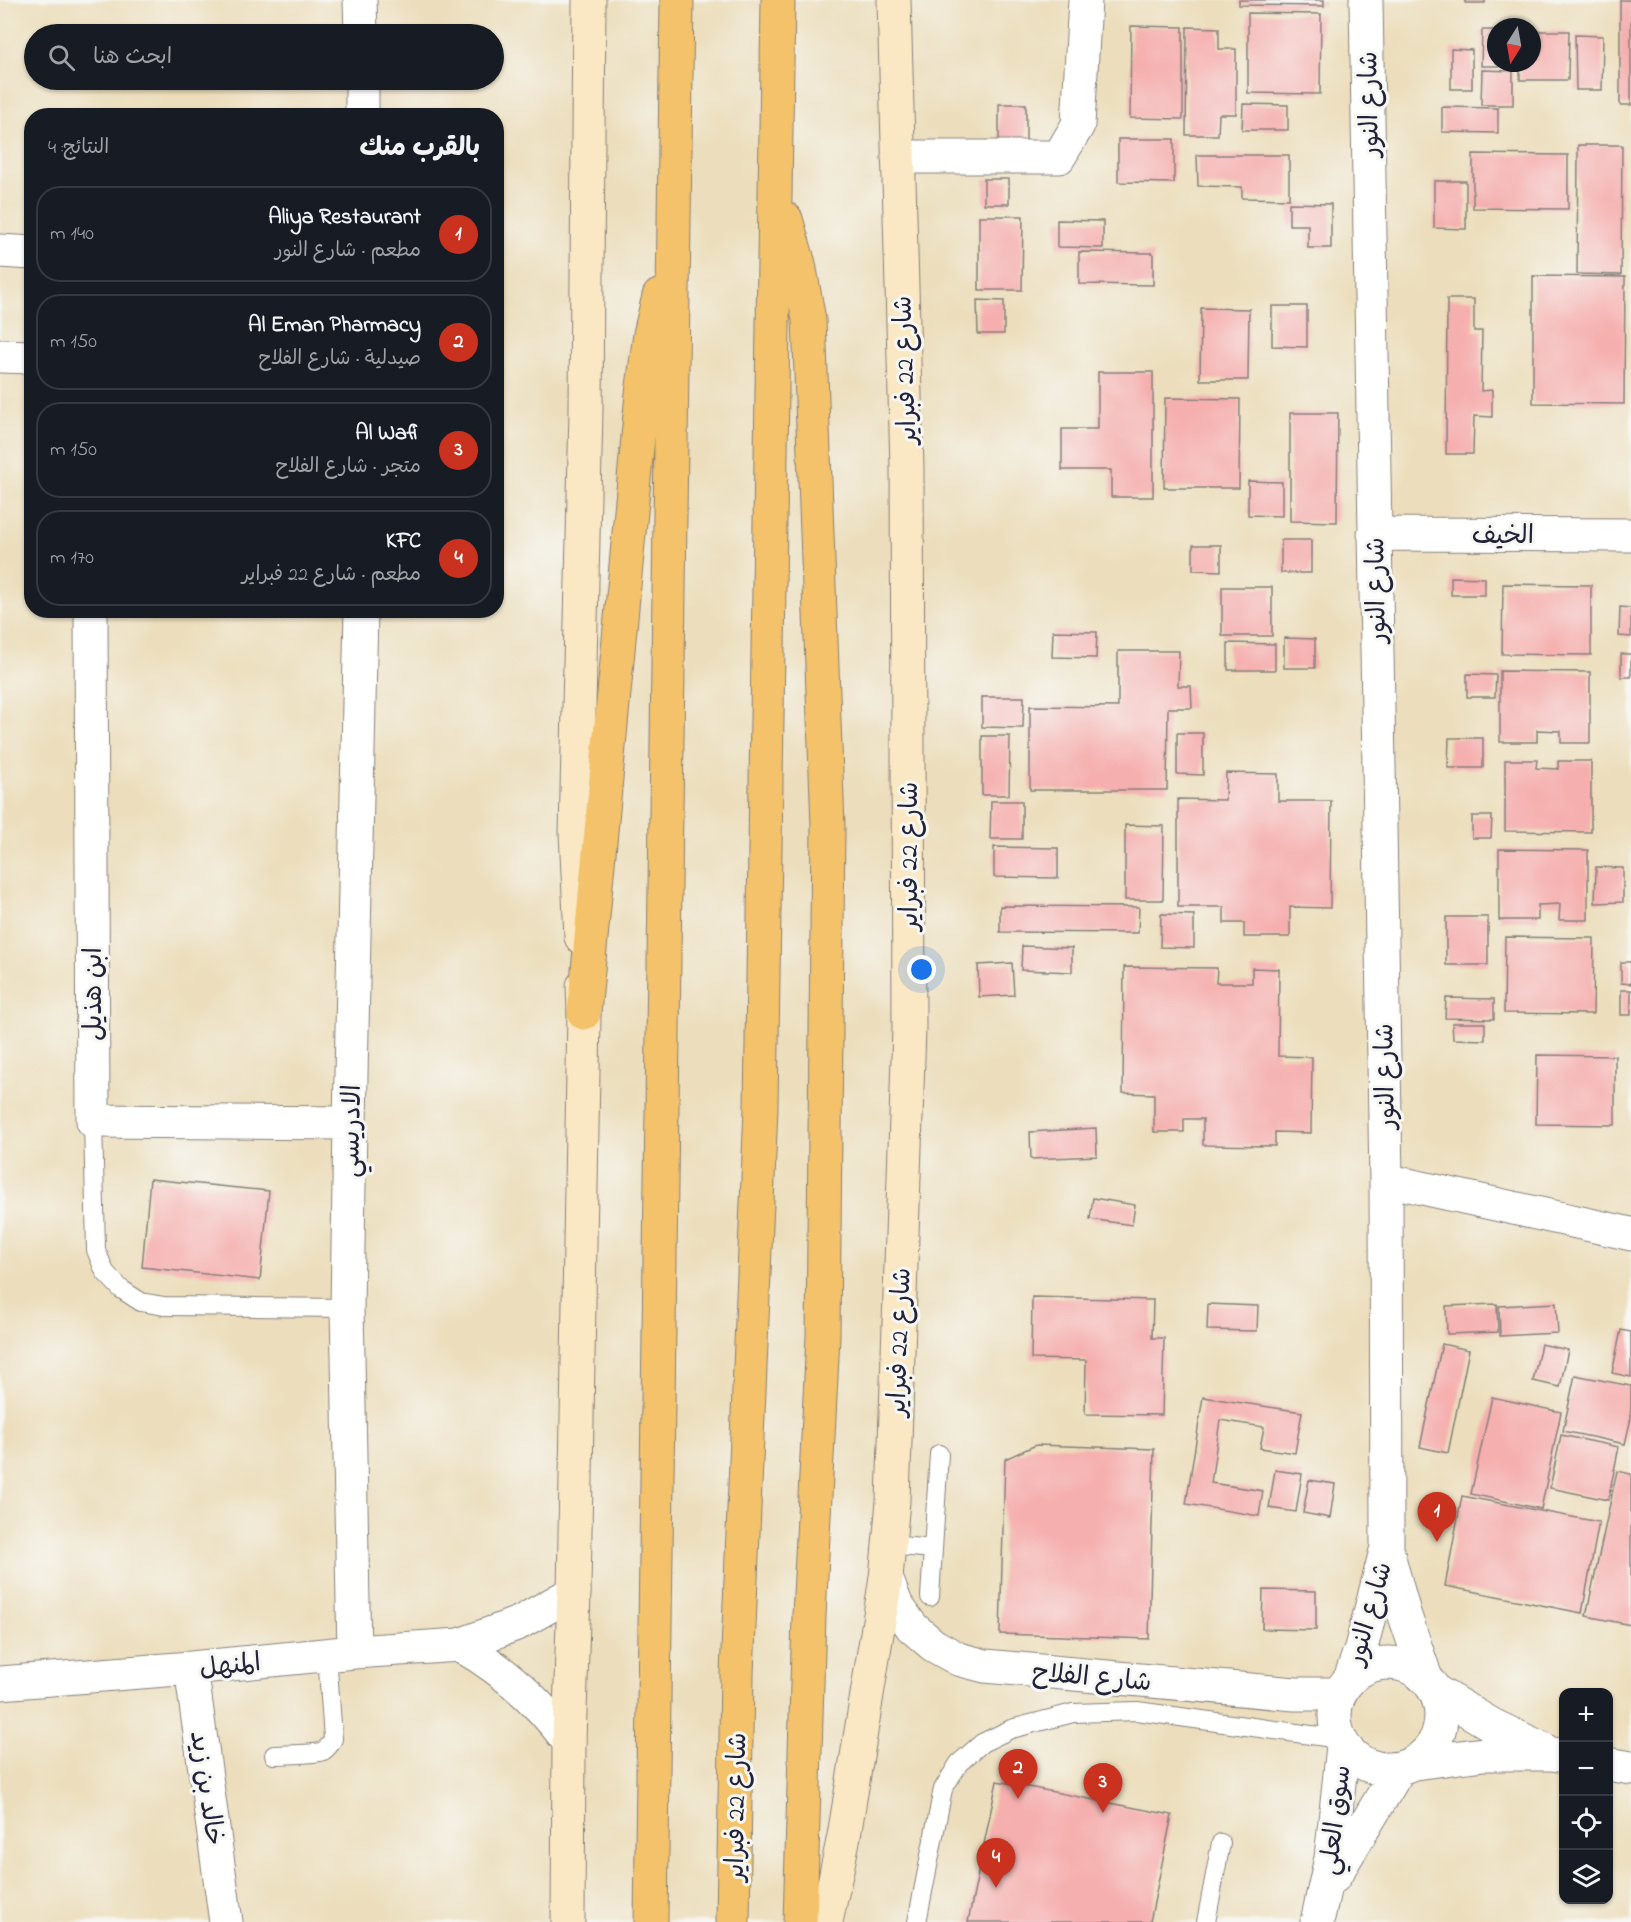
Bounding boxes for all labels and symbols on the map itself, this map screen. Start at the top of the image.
north arrow [1487,18,1541,72]
street label: شارع النور [1351,51,1391,159]
street label: شارع 22 فبراير [885,295,929,447]
street label: الخيف [1472,518,1534,556]
street label: شارع النور [1358,537,1398,645]
street label: شارع 22 فبراير [892,782,930,932]
street label: ابن هذيل [76,947,114,1041]
your location [907,955,936,984]
street label: شارع النور [1367,1023,1407,1131]
street label: الادريسي [333,1084,374,1178]
street label: شارع 22 فبراير [879,1267,923,1419]
pin: 1 [1418,1492,1456,1542]
street label: شارع النور [1338,1558,1404,1672]
street label: المنهل [198,1645,263,1689]
street label: شارع الفلاح [1030,1655,1153,1703]
street label: خالد بن زيد [178,1729,232,1848]
street label: شارع 22 فبراير [718,1732,758,1884]
pin: 2 [998,1750,1038,1799]
street label: سوق العلي [1311,1763,1364,1878]
pin: 3 [1084,1764,1122,1813]
pin: 4 [976,1838,1016,1888]

